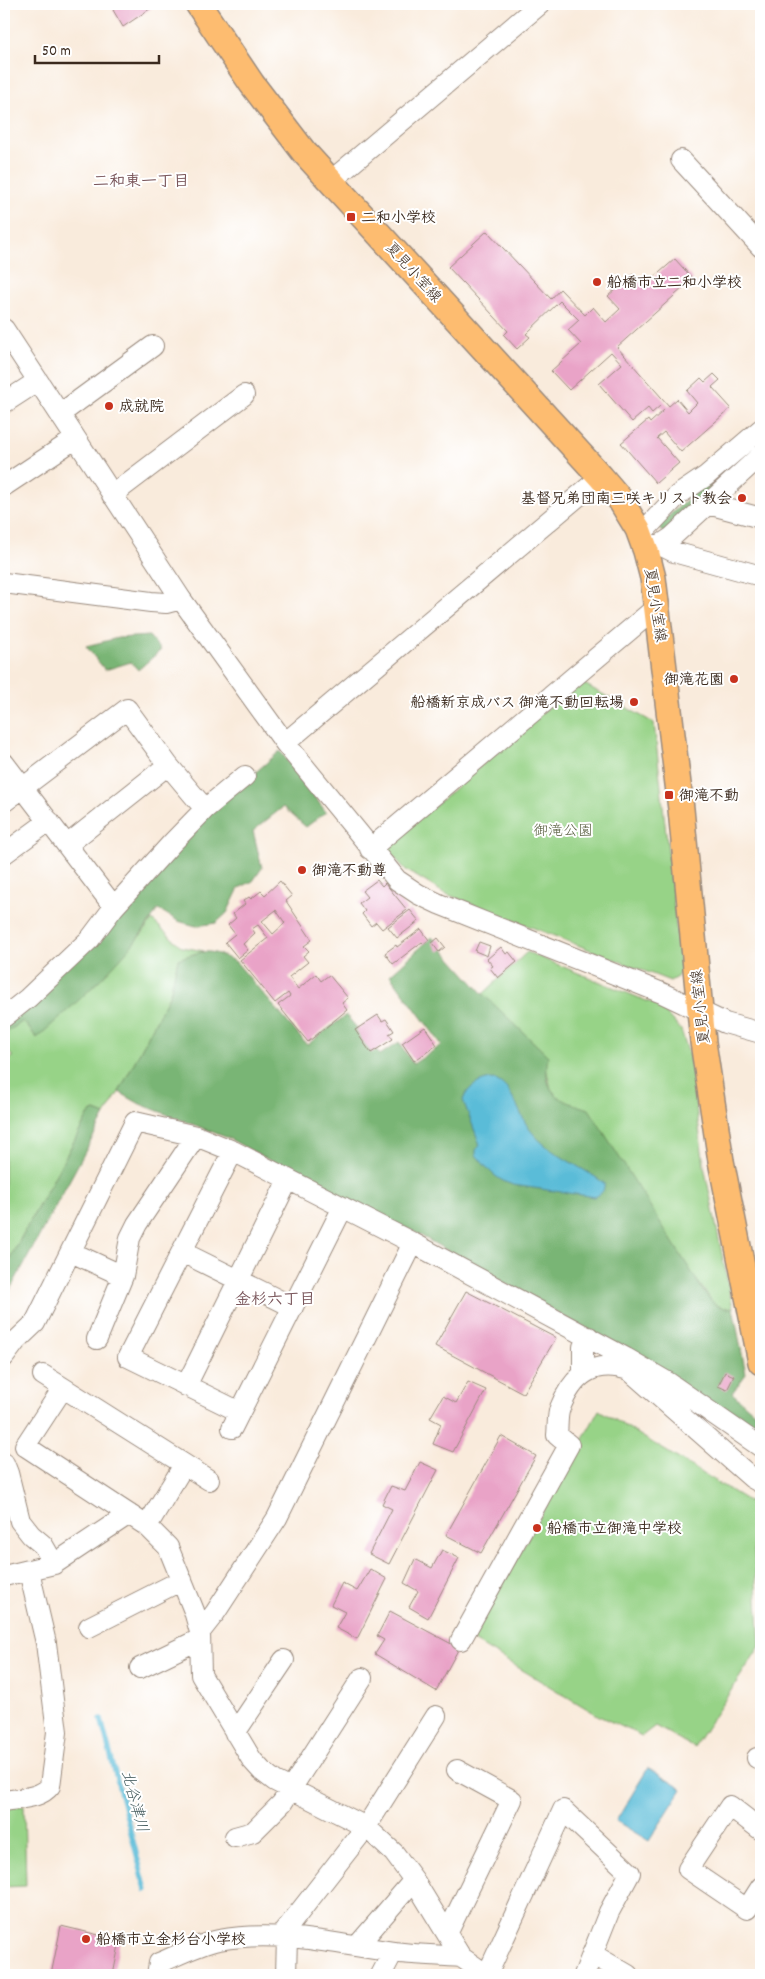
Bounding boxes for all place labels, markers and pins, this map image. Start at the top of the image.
place label: 二和小学校 [361,208,436,230]
marker: 二和小学校 [345,211,357,223]
place label: 船橋市立二和小学校 [607,273,742,295]
marker: 船橋市立二和小学校 [591,276,603,288]
place label: 成就院 [119,397,164,419]
marker: 成就院 [103,400,115,412]
place label: 基督兄弟団南三咲キリスト教会 [521,489,732,511]
marker: 基督兄弟団南三咲キリスト教会 [736,492,748,504]
place label: 御滝花園 [664,670,724,692]
marker: 御滝花園 [728,673,740,685]
place label: 船橋新京成バス 御滝不動回転場 [411,693,624,715]
marker: 船橋新京成バス 御滝不動回転場 [628,696,640,708]
place label: 御滝不動 [679,786,739,808]
marker: 御滝不動 [663,789,675,801]
place label: 御滝不動尊 [312,861,387,883]
marker: 御滝不動尊 [296,864,308,876]
place label: 船橋市立御滝中学校 [547,1519,682,1541]
marker: 船橋市立御滝中学校 [531,1522,543,1534]
place label: 船橋市立金杉台小学校 [96,1930,246,1952]
marker: 船橋市立金杉台小学校 [80,1933,92,1945]

